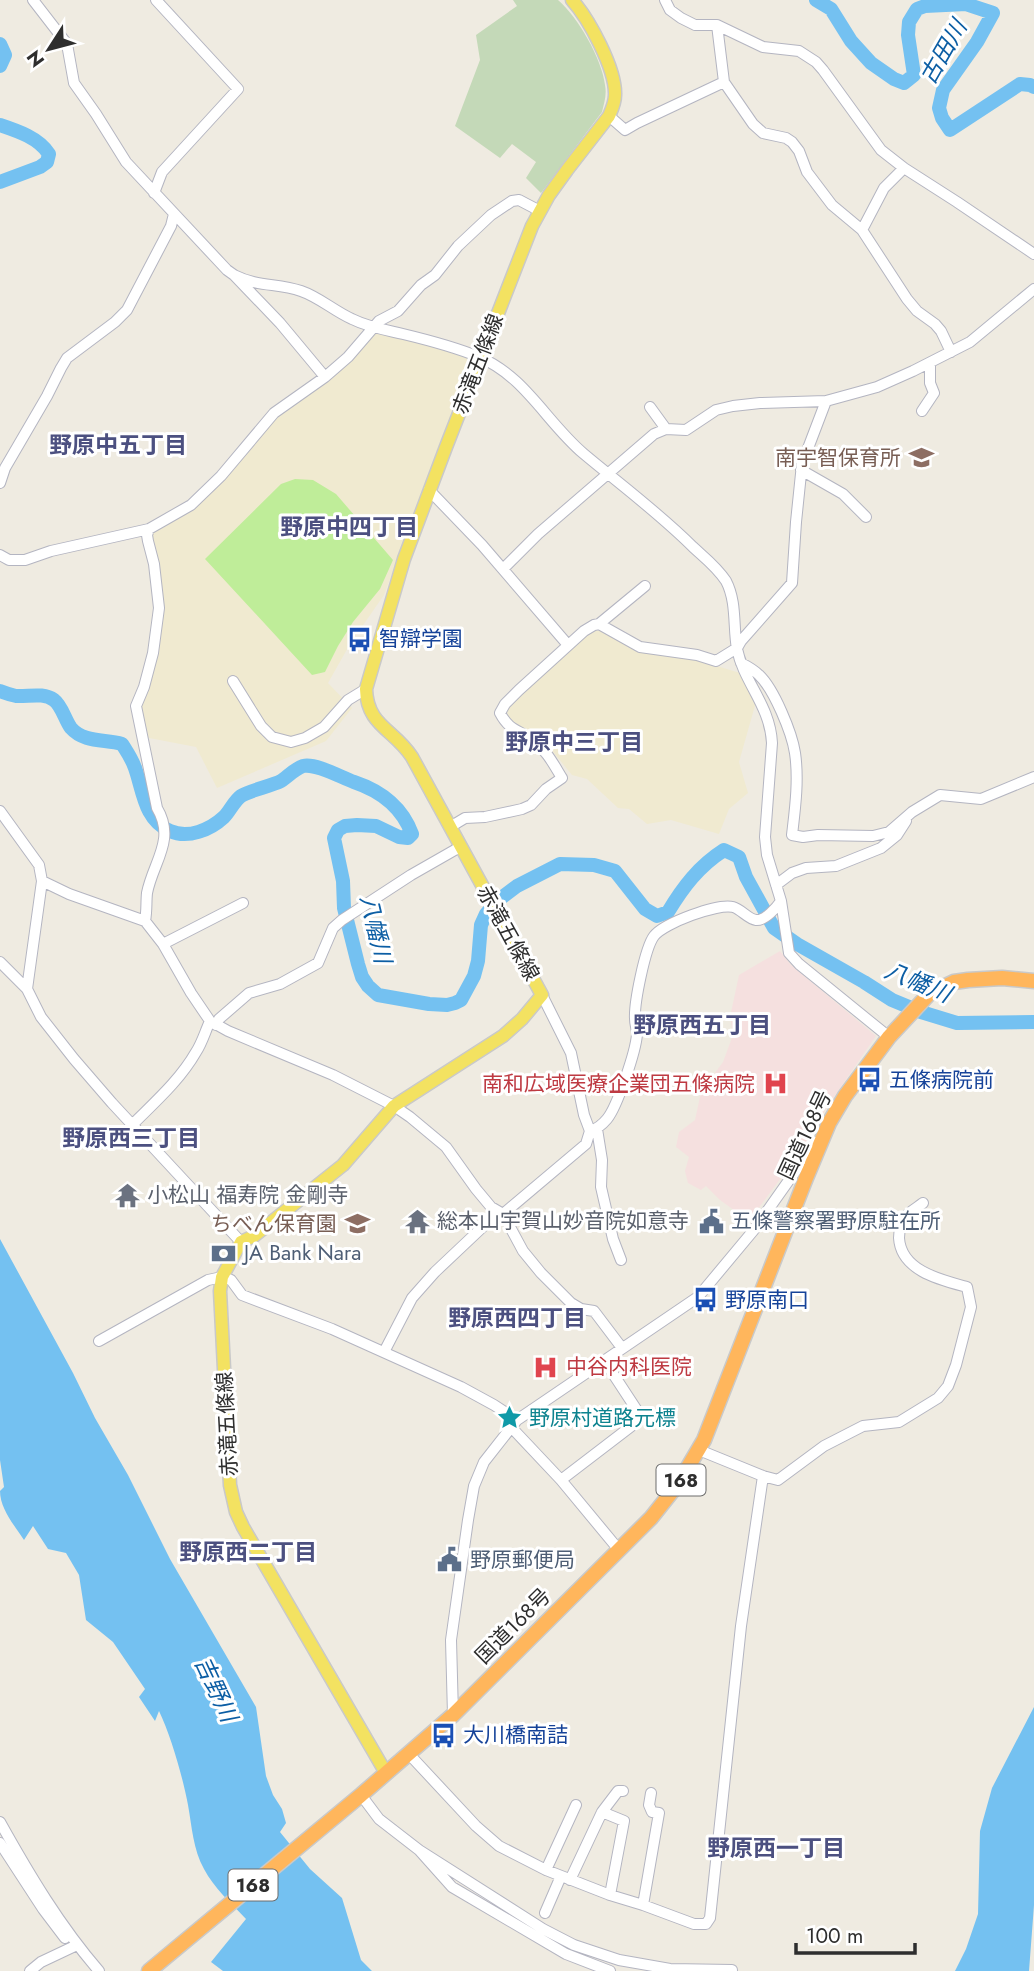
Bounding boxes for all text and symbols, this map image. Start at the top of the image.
water label: 古田川 [911,11,976,90]
north arrow [14,14,84,84]
text: N [20,45,51,73]
street label: 赤滝五條線 [445,310,511,418]
district label: 野原中五丁目 [49,428,187,462]
place label: 南宇智保育所 [775,443,901,473]
school or university icon: 南宇智保育所 [907,444,935,472]
district label: 野原中四丁目 [280,510,418,544]
place label: 智辯学園 [379,624,463,654]
bus stop icon: 智辯学園 [345,625,373,653]
district label: 野原中三丁目 [505,725,643,759]
street label: 赤滝五條線 [469,880,547,986]
water label: 八幡川 [352,892,401,969]
water label: 八幡川 [880,953,959,1012]
district label: 野原西五丁目 [633,1008,771,1042]
place label: 五條病院前 [889,1065,994,1095]
bus stop icon: 五條病院前 [855,1066,883,1094]
place label: 南和広域医療企業団五條病院 [482,1069,755,1099]
hospital icon: 南和広域医療企業団五條病院 [761,1070,789,1098]
street label: 国道168号 [771,1085,839,1185]
district label: 野原西三丁目 [62,1121,200,1155]
place label: 小松山 福寿院 金剛寺 [147,1180,349,1210]
temple icon: 小松山 福寿院 金剛寺 [113,1181,141,1209]
place label: 総本山宇賀山妙音院如意寺 [437,1206,689,1236]
place label: 五條警察署野原駐在所 [731,1206,941,1236]
temple icon: 総本山宇賀山妙音院如意寺 [403,1207,431,1235]
public building icon: 五條警察署野原駐在所 [697,1207,725,1235]
place label: ちべん保育園 [211,1209,337,1239]
school or university icon: ちべん保育園 [343,1210,371,1238]
place label: JA Bank Nara [241,1238,361,1268]
bank icon: JA Bank Nara [210,1239,238,1267]
place label: 野原南口 [725,1285,809,1315]
bus stop icon: 野原南口 [691,1286,719,1314]
district label: 野原西四丁目 [448,1301,586,1335]
place label: 中谷内科医院 [566,1352,692,1382]
hospital icon: 中谷内科医院 [532,1353,560,1381]
street label: 赤滝五條線 [209,1371,245,1477]
place label: 野原村道路元標 [529,1403,676,1433]
place icon: 野原村道路元標 [495,1404,523,1432]
road number: 168 [656,1464,706,1496]
district label: 野原西二丁目 [179,1535,317,1569]
place label: 野原郵便局 [470,1545,575,1575]
public building icon: 野原郵便局 [436,1546,464,1574]
street label: 国道168号 [468,1581,558,1671]
water label: 吉野川 [186,1651,247,1730]
place label: 大川橋南詰 [463,1720,568,1750]
bus stop icon: 大川橋南詰 [429,1721,457,1749]
district label: 野原西一丁目 [707,1831,845,1865]
road number: 168 [229,1870,278,1900]
scale bar [796,1912,915,1956]
text: 100 m [806,1921,863,1951]

